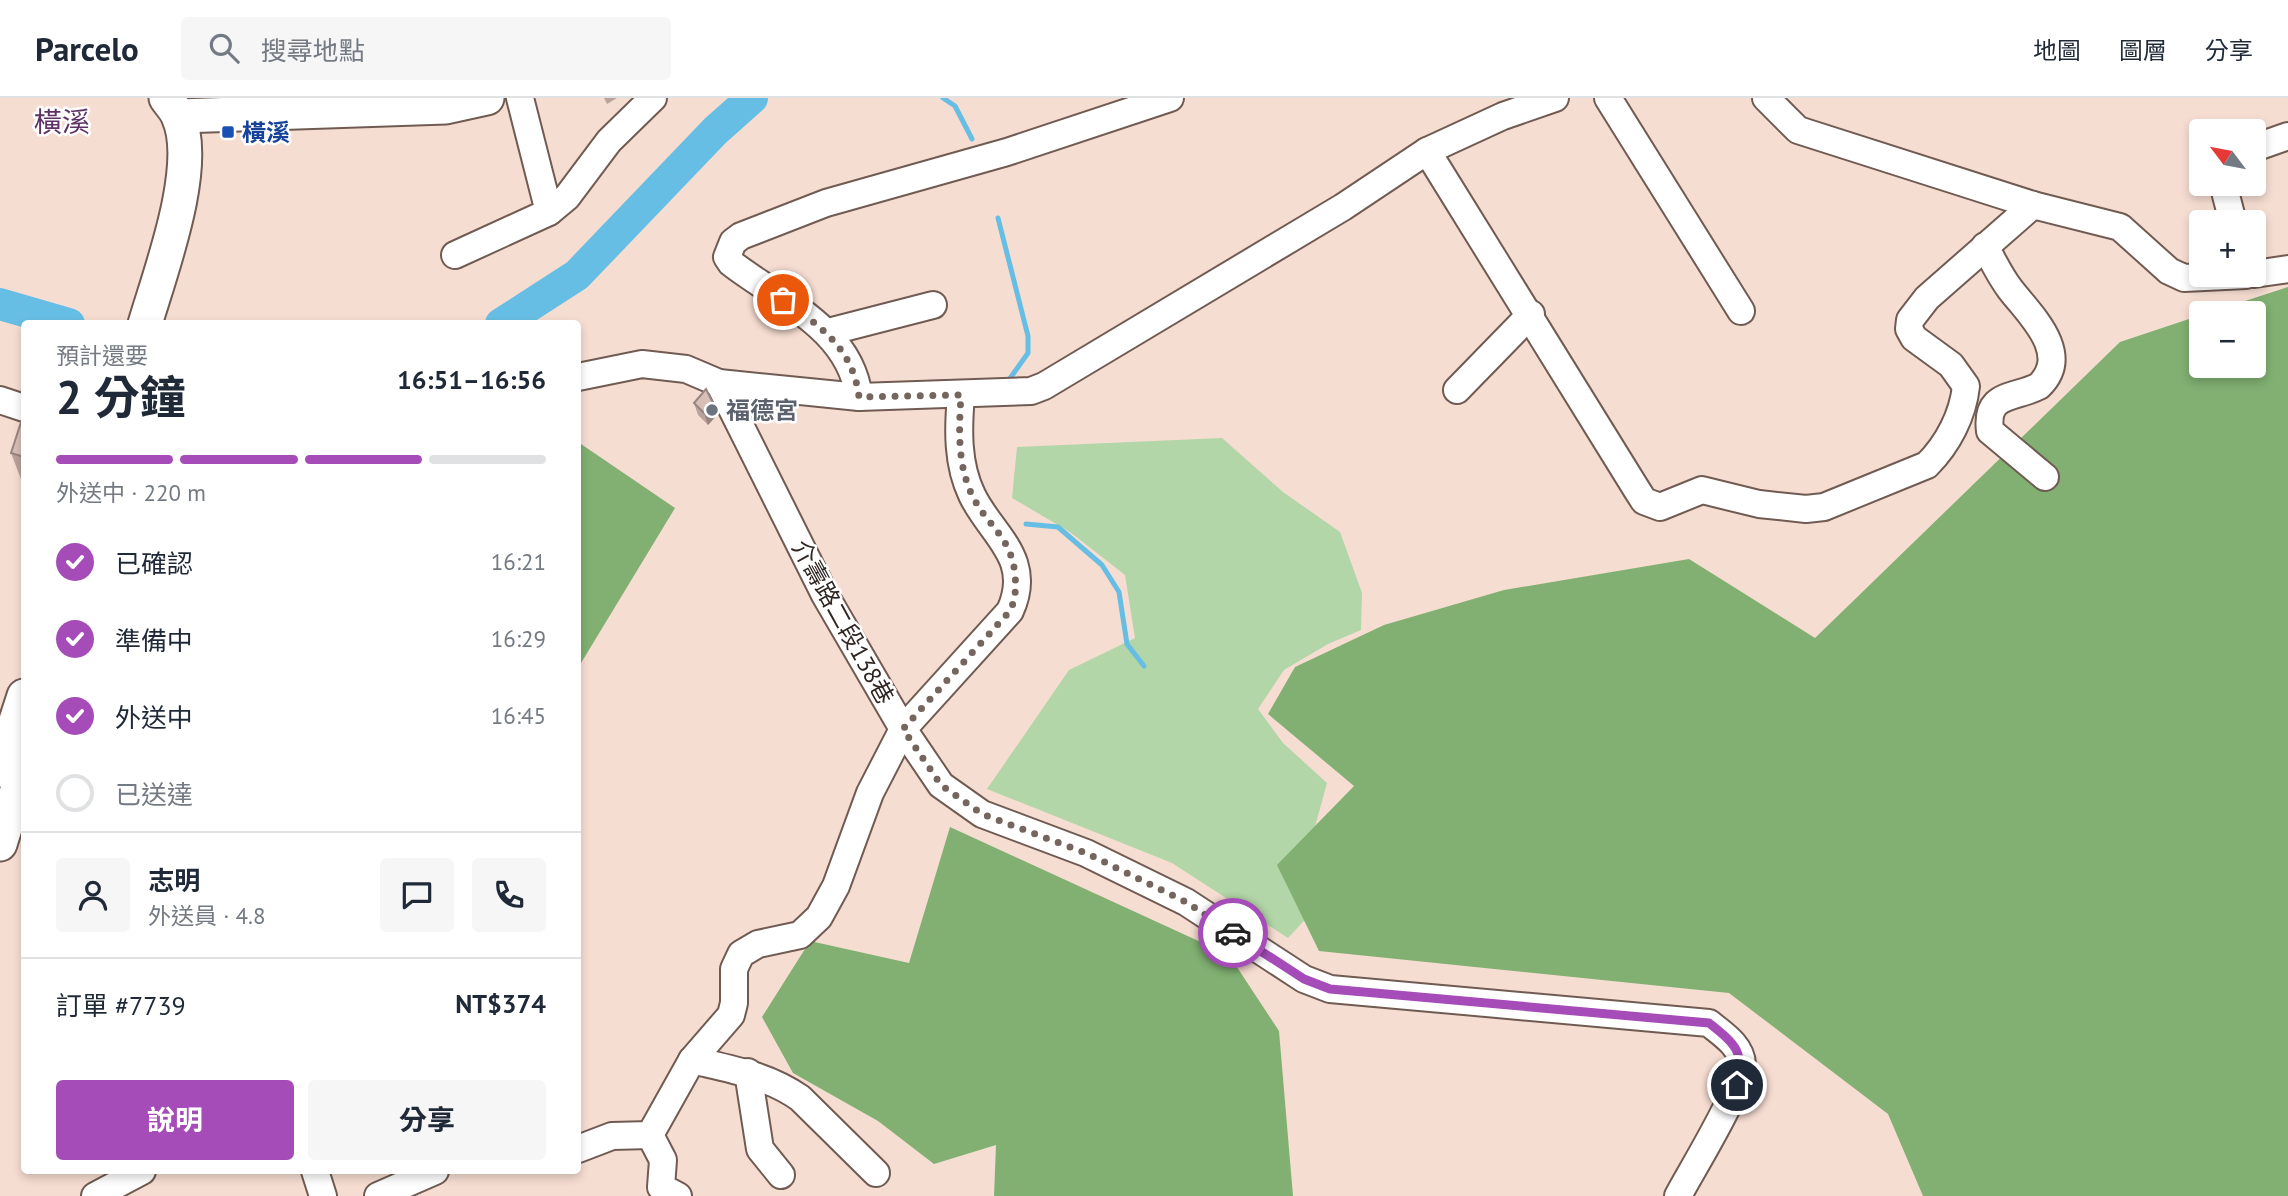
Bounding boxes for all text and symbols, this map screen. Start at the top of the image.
search box [181,17,671,80]
text: Parcelo [35,27,139,70]
icon: search [205,29,243,67]
text: 搜尋地點 [261,34,365,67]
text: 地圖 [2033,35,2081,66]
text: 圖層 [2119,35,2167,66]
text: 分享 [2205,35,2253,66]
district label: 橫溪 [34,103,90,140]
place label: 橫溪 [242,117,290,148]
north arrow [2189,119,2266,196]
map controls [2189,119,2266,378]
marker: 橫溪 [220,124,236,140]
button: + [2189,210,2266,287]
pin [753,270,813,330]
icon: bag [764,281,802,319]
button: − [2189,301,2266,378]
text: 預計還要 [56,341,148,370]
text: 16:51–16:56 [397,363,546,396]
text: 2 分鐘 [56,367,186,427]
place label: 福德宮 [726,395,798,426]
marker: 福德宮 [704,402,720,418]
text: 外送中 · 220 m [56,478,206,507]
street label: 介壽路二段138巷 [785,534,901,710]
icon: check [56,543,94,581]
text: 已確認 [115,547,193,580]
text: 16:21 [491,547,546,576]
icon: check [56,620,94,658]
text: 準備中 [115,624,193,657]
text: 16:29 [491,624,546,653]
icon: check [56,697,94,735]
text: 外送中 [115,701,193,734]
text: 16:45 [491,701,546,730]
text: 已送達 [115,778,193,811]
button: person [56,858,130,932]
button: chat [380,858,454,932]
button: phone [472,858,546,932]
text: 志明 [148,864,200,897]
courier [1198,898,1268,968]
text: 外送員 · 4.8 [148,901,265,930]
icon: car [1214,914,1252,952]
text: NT$374 [455,987,546,1020]
text: 訂單 #7739 [56,989,186,1022]
pin [1707,1055,1767,1115]
icon: home [1718,1066,1756,1104]
button: 說明 [56,1080,294,1160]
button: 分享 [308,1080,546,1160]

